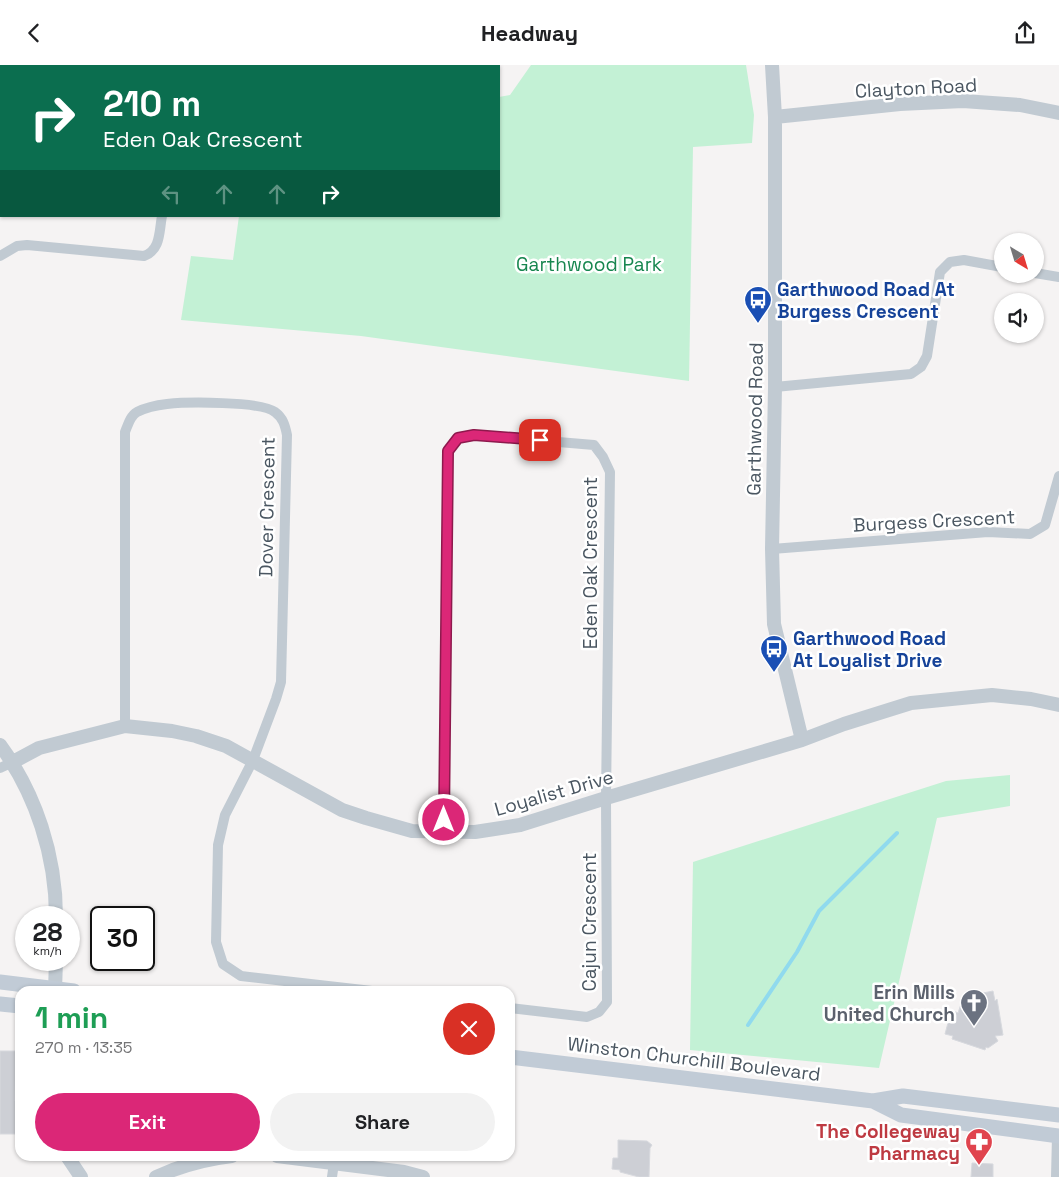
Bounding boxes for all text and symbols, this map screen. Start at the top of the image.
icon: back [20,19,48,47]
text: Headway [481,19,578,47]
icon: share [1011,19,1039,47]
street label: Clayton Road [854,72,978,104]
text: 210 m [103,82,201,126]
icon: right [20,85,85,150]
text: Eden Oak Crescent [103,125,303,153]
icon: left [157,180,185,208]
icon: ahead [210,180,238,208]
icon: ahead [263,180,291,208]
icon: right [316,180,344,208]
north arrow [994,233,1044,283]
map controls [994,233,1044,343]
park label: Garthwood Park [516,252,662,277]
place label: Garthwood Road At Burgess Crescent [777,277,955,324]
bus stop icon: Garthwood Road At Burgess Crescent [743,285,773,324]
button: sound [994,293,1044,343]
street label: Garthwood Road [741,342,769,496]
pin [519,419,561,461]
icon: arrive [526,426,554,454]
street label: Dover Crescent [253,437,281,577]
street label: Eden Oak Crescent [578,477,603,649]
street label: Burgess Crescent [852,504,1016,538]
place label: Garthwood Road At Loyalist Drive [793,626,946,673]
bus stop icon: Garthwood Road At Loyalist Drive [759,634,789,673]
street label: Loyalist Drive [492,764,616,822]
position arrow [417,793,469,845]
street label: Cajun Crescent [577,853,602,992]
speed limit sign: 30 [90,906,155,971]
text: 28 [33,916,62,948]
text: km/h [33,943,62,959]
place label: Erin Mills United Church [824,980,955,1027]
church icon: Erin Mills United Church [959,988,989,1027]
text: 1 min [35,998,108,1037]
button: close [443,1003,495,1055]
street label: Winston Churchill Boulevard [566,1031,822,1087]
text: 270 m · 13:35 [35,1037,132,1058]
button: Exit [35,1093,260,1151]
button: Share [270,1093,495,1151]
place label: The Collegeway Pharmacy [816,1119,960,1166]
pharmacy icon: The Collegeway Pharmacy [964,1127,994,1166]

